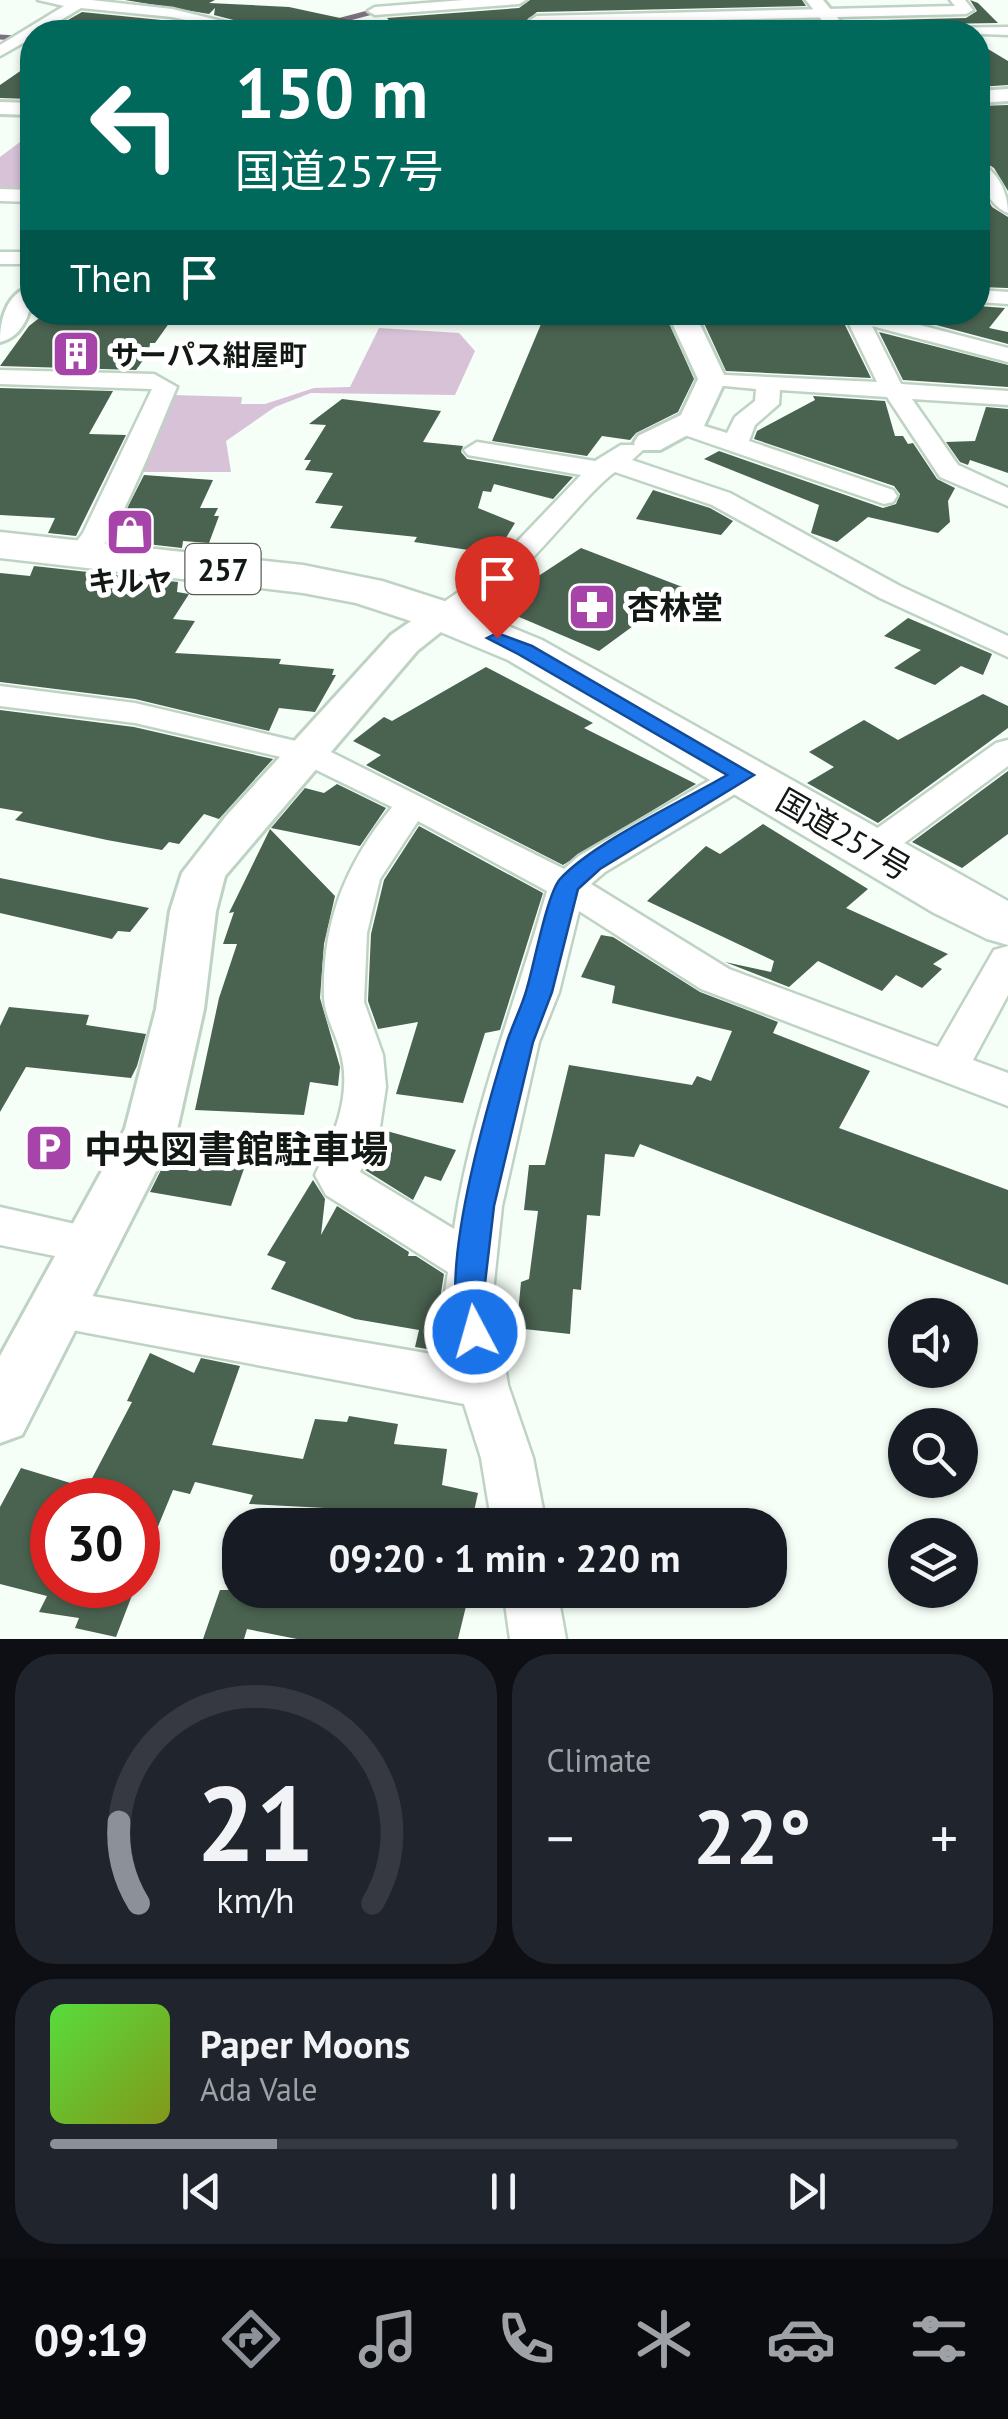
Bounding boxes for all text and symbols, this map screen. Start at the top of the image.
text: 150 m [235,47,428,137]
icon: left [70,60,200,190]
text: 国道257号 [235,141,444,199]
icon: arrive [172,250,227,305]
text: Then [70,253,152,302]
building icon: サーパス紺屋町 [50,328,102,380]
place label: サーパス紺屋町 [111,336,307,373]
shop icon: キルヤ [104,506,156,558]
pin [455,536,540,639]
road number: 257 [186,544,260,594]
icon: arrive [470,551,525,606]
place label: キルヤ [88,562,172,599]
pharmacy icon: 杏林堂 [566,581,618,633]
place label: 杏林堂 [627,586,723,628]
street label: 国道257号 [769,779,919,889]
parking icon: 中央図書館駐車場 [23,1122,75,1174]
place label: 中央図書館駐車場 [84,1124,388,1173]
position arrow [423,1280,527,1384]
map controls [888,1298,978,1608]
button: sound [888,1298,978,1388]
button: search [888,1408,978,1498]
speed limit sign: 30 [30,1478,160,1608]
button: layers [888,1518,978,1608]
text: 09:20 · 1 min · 220 m [329,1533,680,1582]
text: Climate [547,1739,651,1781]
text: 21 [197,1755,315,1890]
text: 22° [693,1788,811,1885]
text: − [547,1802,574,1873]
text: + [930,1802,958,1873]
text: km/h [217,1877,295,1923]
text: Paper Moons [200,2019,410,2068]
text: Ada Vale [200,2068,317,2110]
icon: previous [174,2164,229,2219]
icon: pause [476,2164,531,2219]
icon: next [779,2164,834,2219]
icon: directions [216,2304,286,2374]
icon: music [353,2304,423,2374]
icon: phone [491,2304,561,2374]
icon: climate [629,2304,699,2374]
icon: car [766,2304,836,2374]
icon: filters [904,2304,974,2374]
text: 09:19 [34,2310,148,2368]

